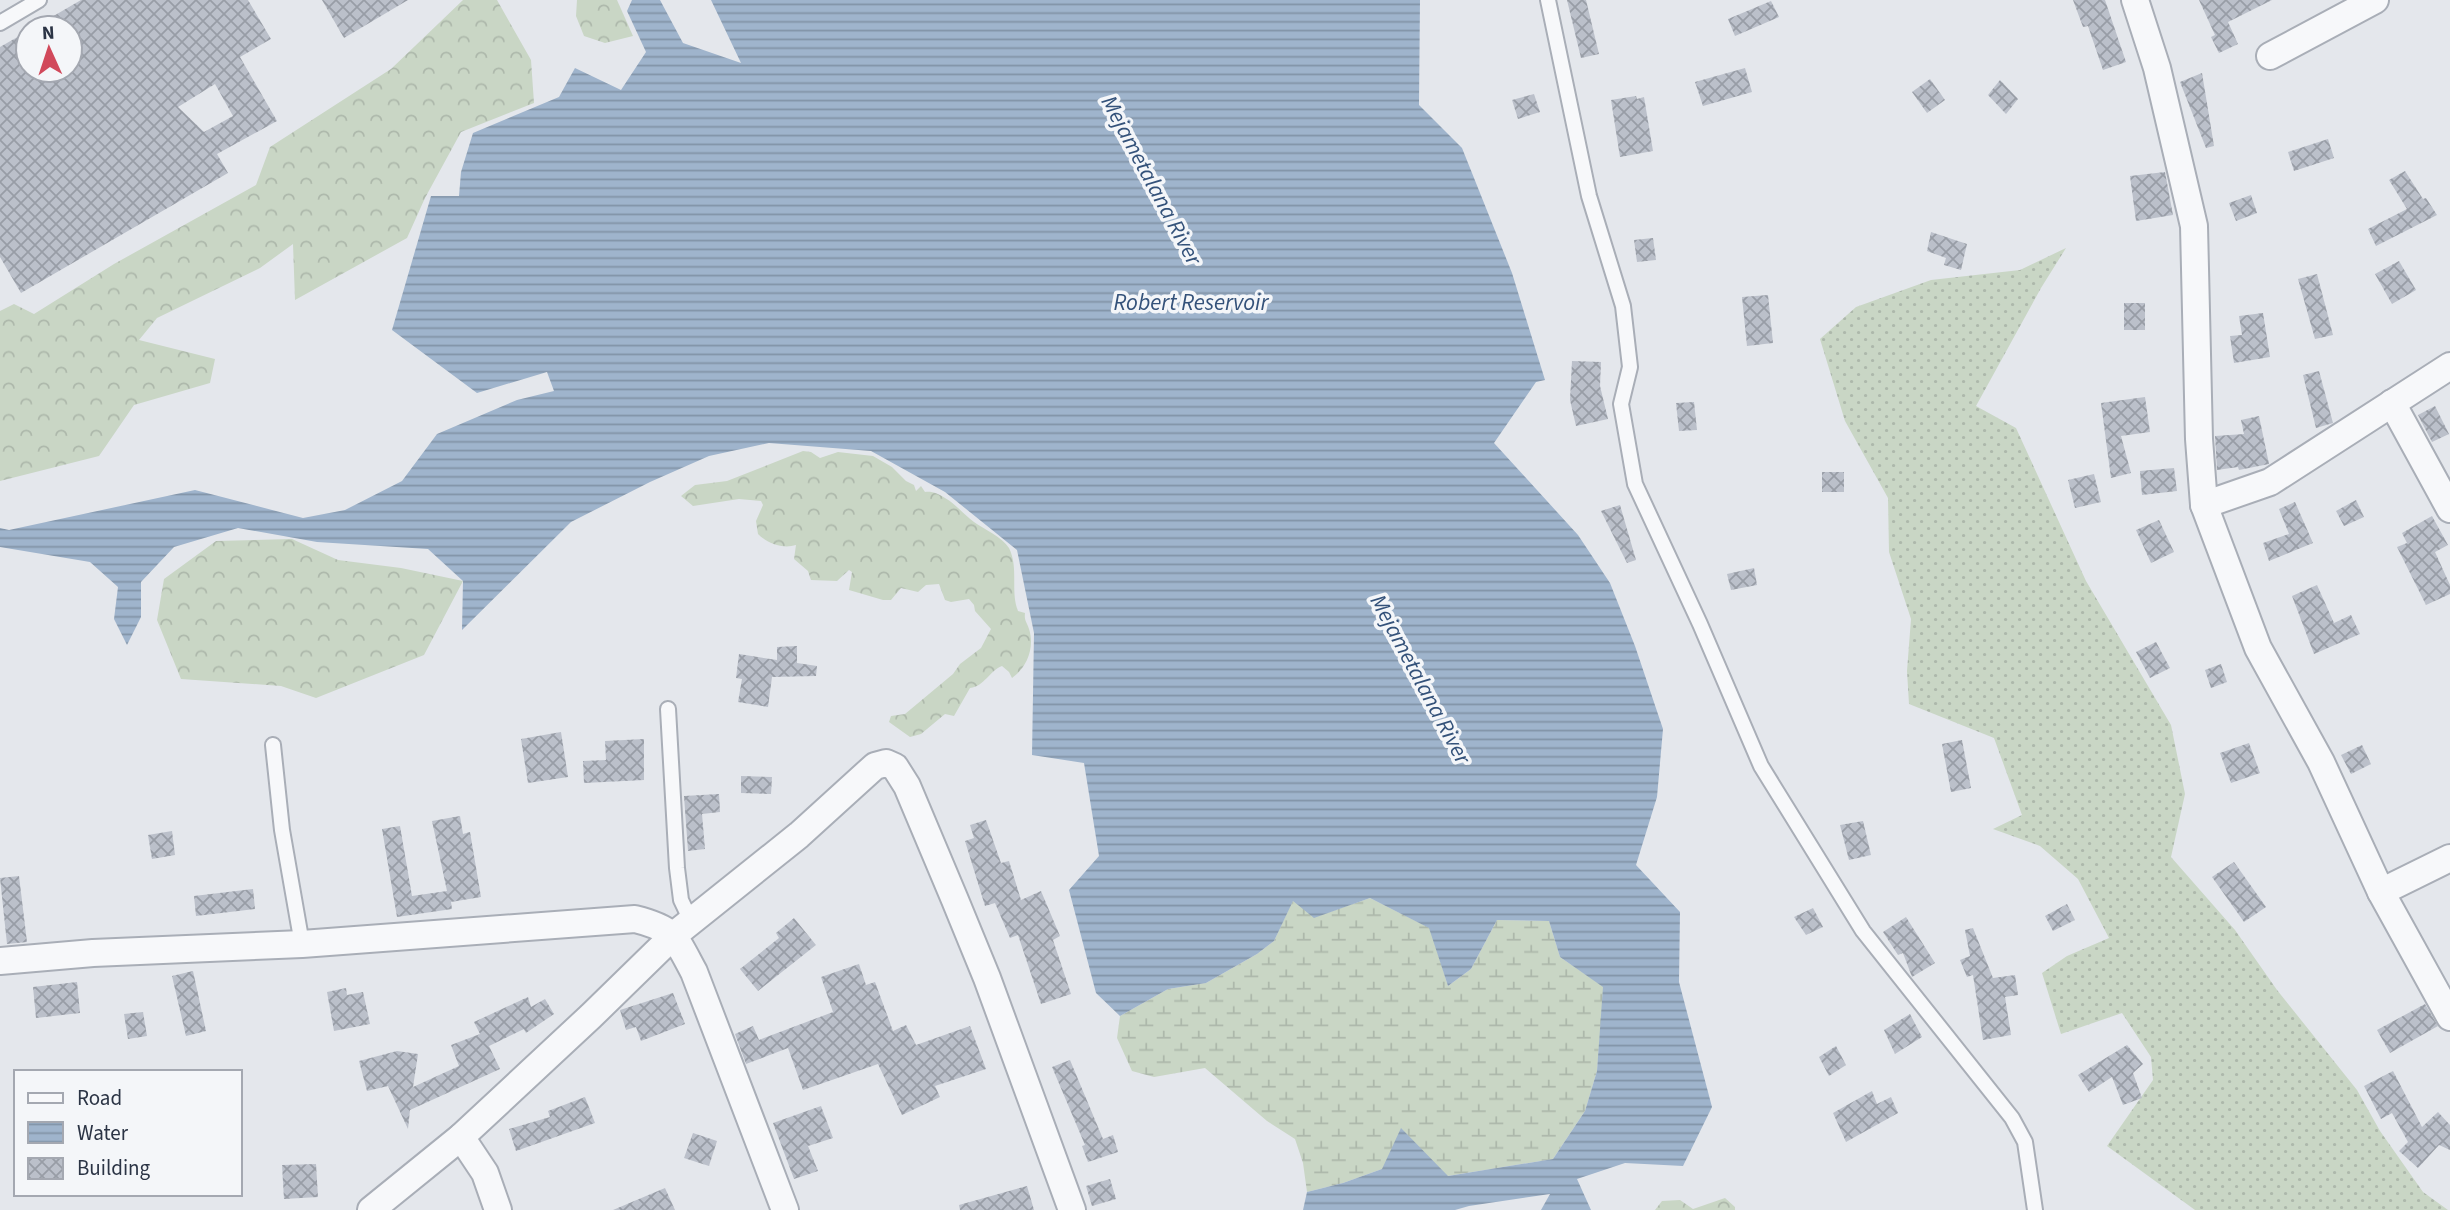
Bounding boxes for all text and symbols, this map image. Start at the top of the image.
north arrow [14,14,84,84]
text: N [41,20,55,47]
water label: Mejametalana River [1093,89,1211,272]
water label: Robert Reservoir [1114,286,1270,319]
water label: Mejametalana River [1362,588,1480,771]
legend [14,1070,242,1196]
text: Road [77,1083,122,1113]
text: Water [77,1118,129,1148]
text: Building [77,1153,151,1183]

